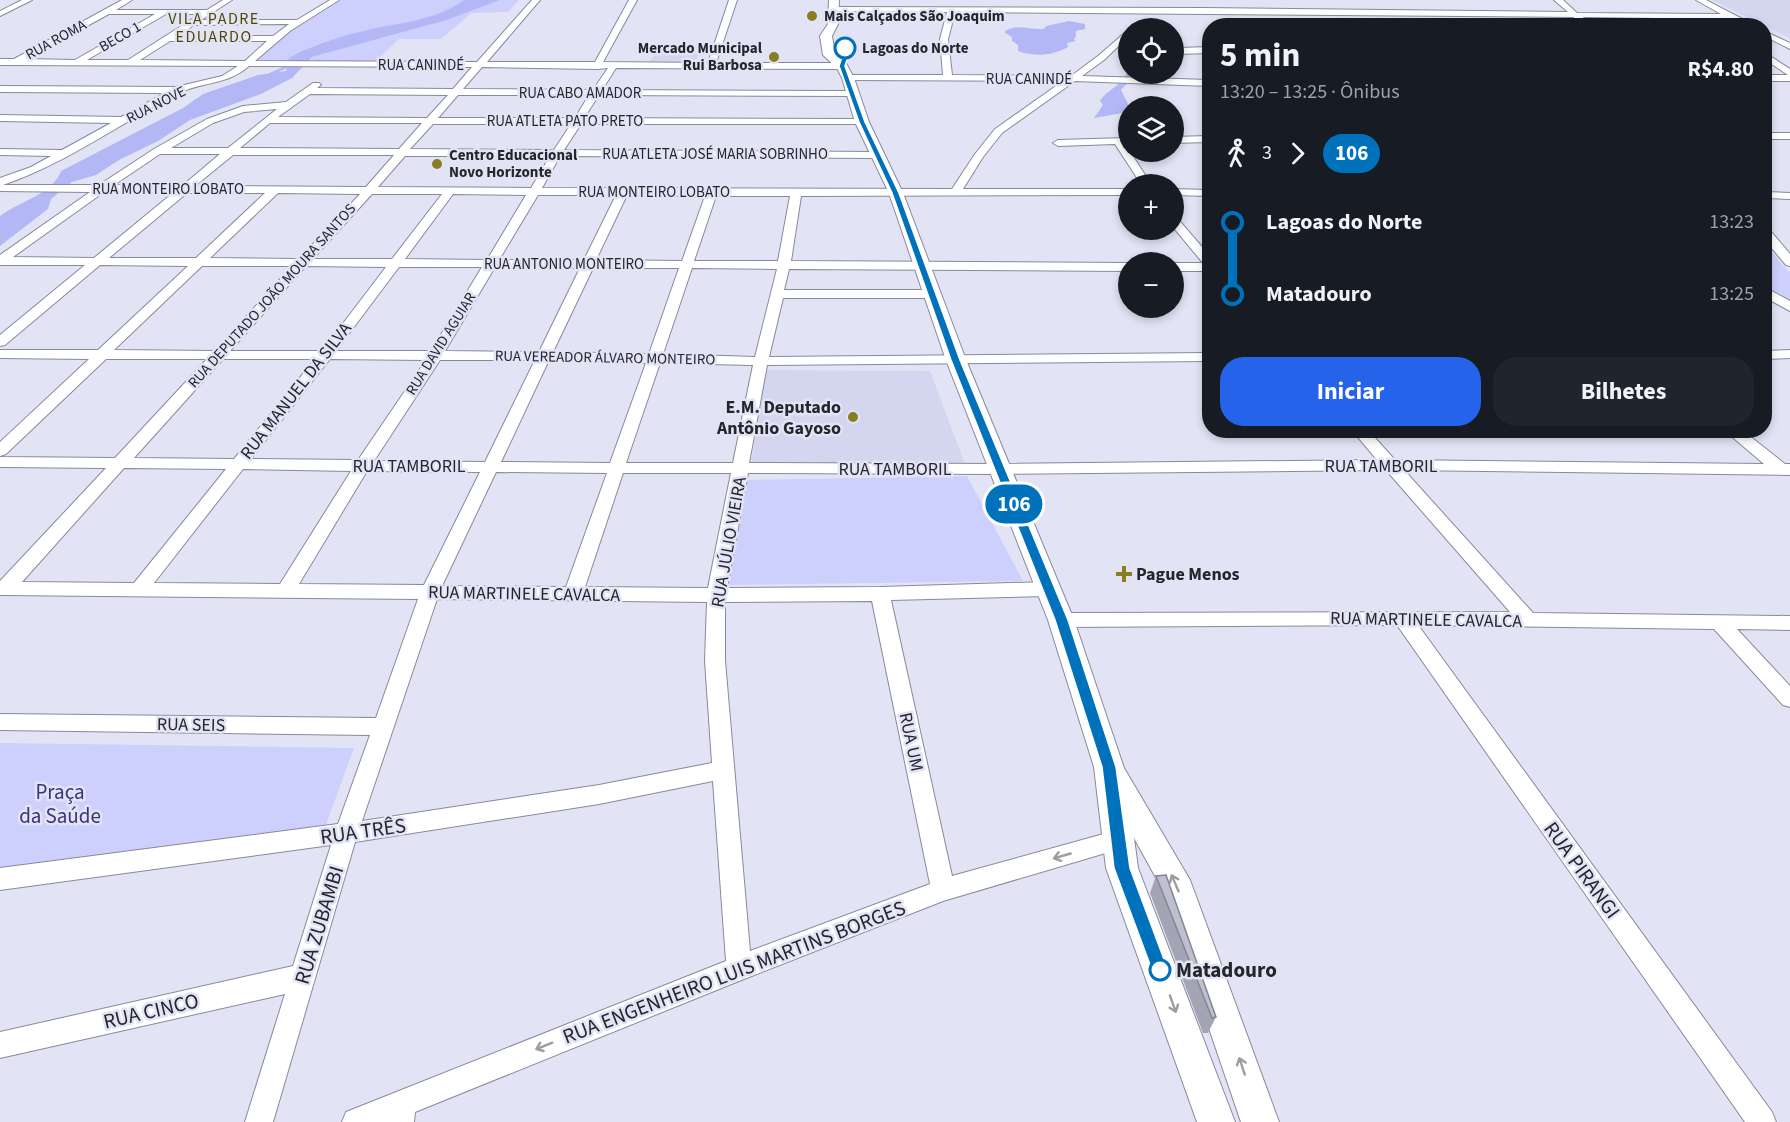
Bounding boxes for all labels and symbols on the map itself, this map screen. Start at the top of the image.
place label: Mais Calçados São Joaquim [824,6,1005,27]
district label: VILA PADRE EDUARDO [168,8,260,48]
marker: Mais Calçados São Joaquim [805,9,819,23]
street label: RUA ROMA [22,14,91,65]
street label: BECO 1 [95,17,145,57]
marker: Lagoas do Norte [834,37,856,59]
place label: Mercado Municipal Rui Barbosa [638,38,763,76]
place label: Lagoas do Norte [862,38,969,59]
marker: Mercado Municipal Rui Barbosa [767,50,781,64]
street label: RUA CANINDÉ [378,55,464,76]
street label: RUA CANINDÉ [986,69,1072,90]
street label: RUA NOVE [123,81,189,129]
street label: RUA CABO AMADOR [519,83,642,104]
street label: RUA ATLETA PATO PRETO [487,111,643,132]
street label: RUA ATLETA JOSÉ MARIA SOBRINHO [602,144,828,165]
place label: Centro Educacional Novo Horizonte [449,145,578,183]
marker: Centro Educacional Novo Horizonte [430,157,444,171]
street label: RUA MONTEIRO LOBATO [92,179,244,200]
street label: RUA MONTEIRO LOBATO [578,182,730,203]
street label: RUA DEPUTADO JOÃO MOURA SANTOS [183,199,361,393]
street label: RUA ANTONIO MONTEIRO [484,254,644,275]
street label: RUA DAVID AGUIAR [401,288,481,399]
street label: RUA MANUEL DA SILVA [235,317,358,465]
street label: RUA VEREADOR ÁLVARO MONTEIRO [495,346,715,370]
place label: E.M. Deputado Antônio Gayoso [716,395,841,441]
marker: E.M. Deputado Antônio Gayoso [846,410,860,424]
street label: RUA TAMBORIL [353,454,466,479]
street label: RUA TAMBORIL [1325,454,1438,479]
street label: RUA TAMBORIL [839,457,952,482]
street label: RUA JÚLIO VIEIRA [705,474,753,609]
line badge: 106 [980,484,1048,524]
place label: Pague Menos [1136,562,1240,587]
marker: Pague Menos [1117,567,1131,581]
street label: RUA MARTINELE CAVALCA [428,580,620,608]
street label: RUA MARTINELE CAVALCA [1330,606,1522,634]
street label: RUA UM [893,710,929,774]
street label: RUA SEIS [157,712,225,738]
park label: Praça da Saúde [19,777,101,831]
street label: RUA TRÊS [318,810,408,852]
street label: RUA PIRANGI [1537,815,1627,925]
one-way arrow [1053,851,1072,862]
street label: RUA ZUBAMBI [287,862,351,988]
one-way arrow [1169,875,1180,893]
street label: RUA ENGENHEIRO LUIS MARTINS BORGES [558,893,910,1051]
place label: Matadouro [1176,955,1277,985]
marker: Matadouro [1149,959,1171,981]
street label: RUA CINCO [100,985,202,1037]
one-way arrow [1168,995,1179,1013]
one-way arrow [536,1041,554,1052]
one-way arrow [1236,1057,1247,1076]

